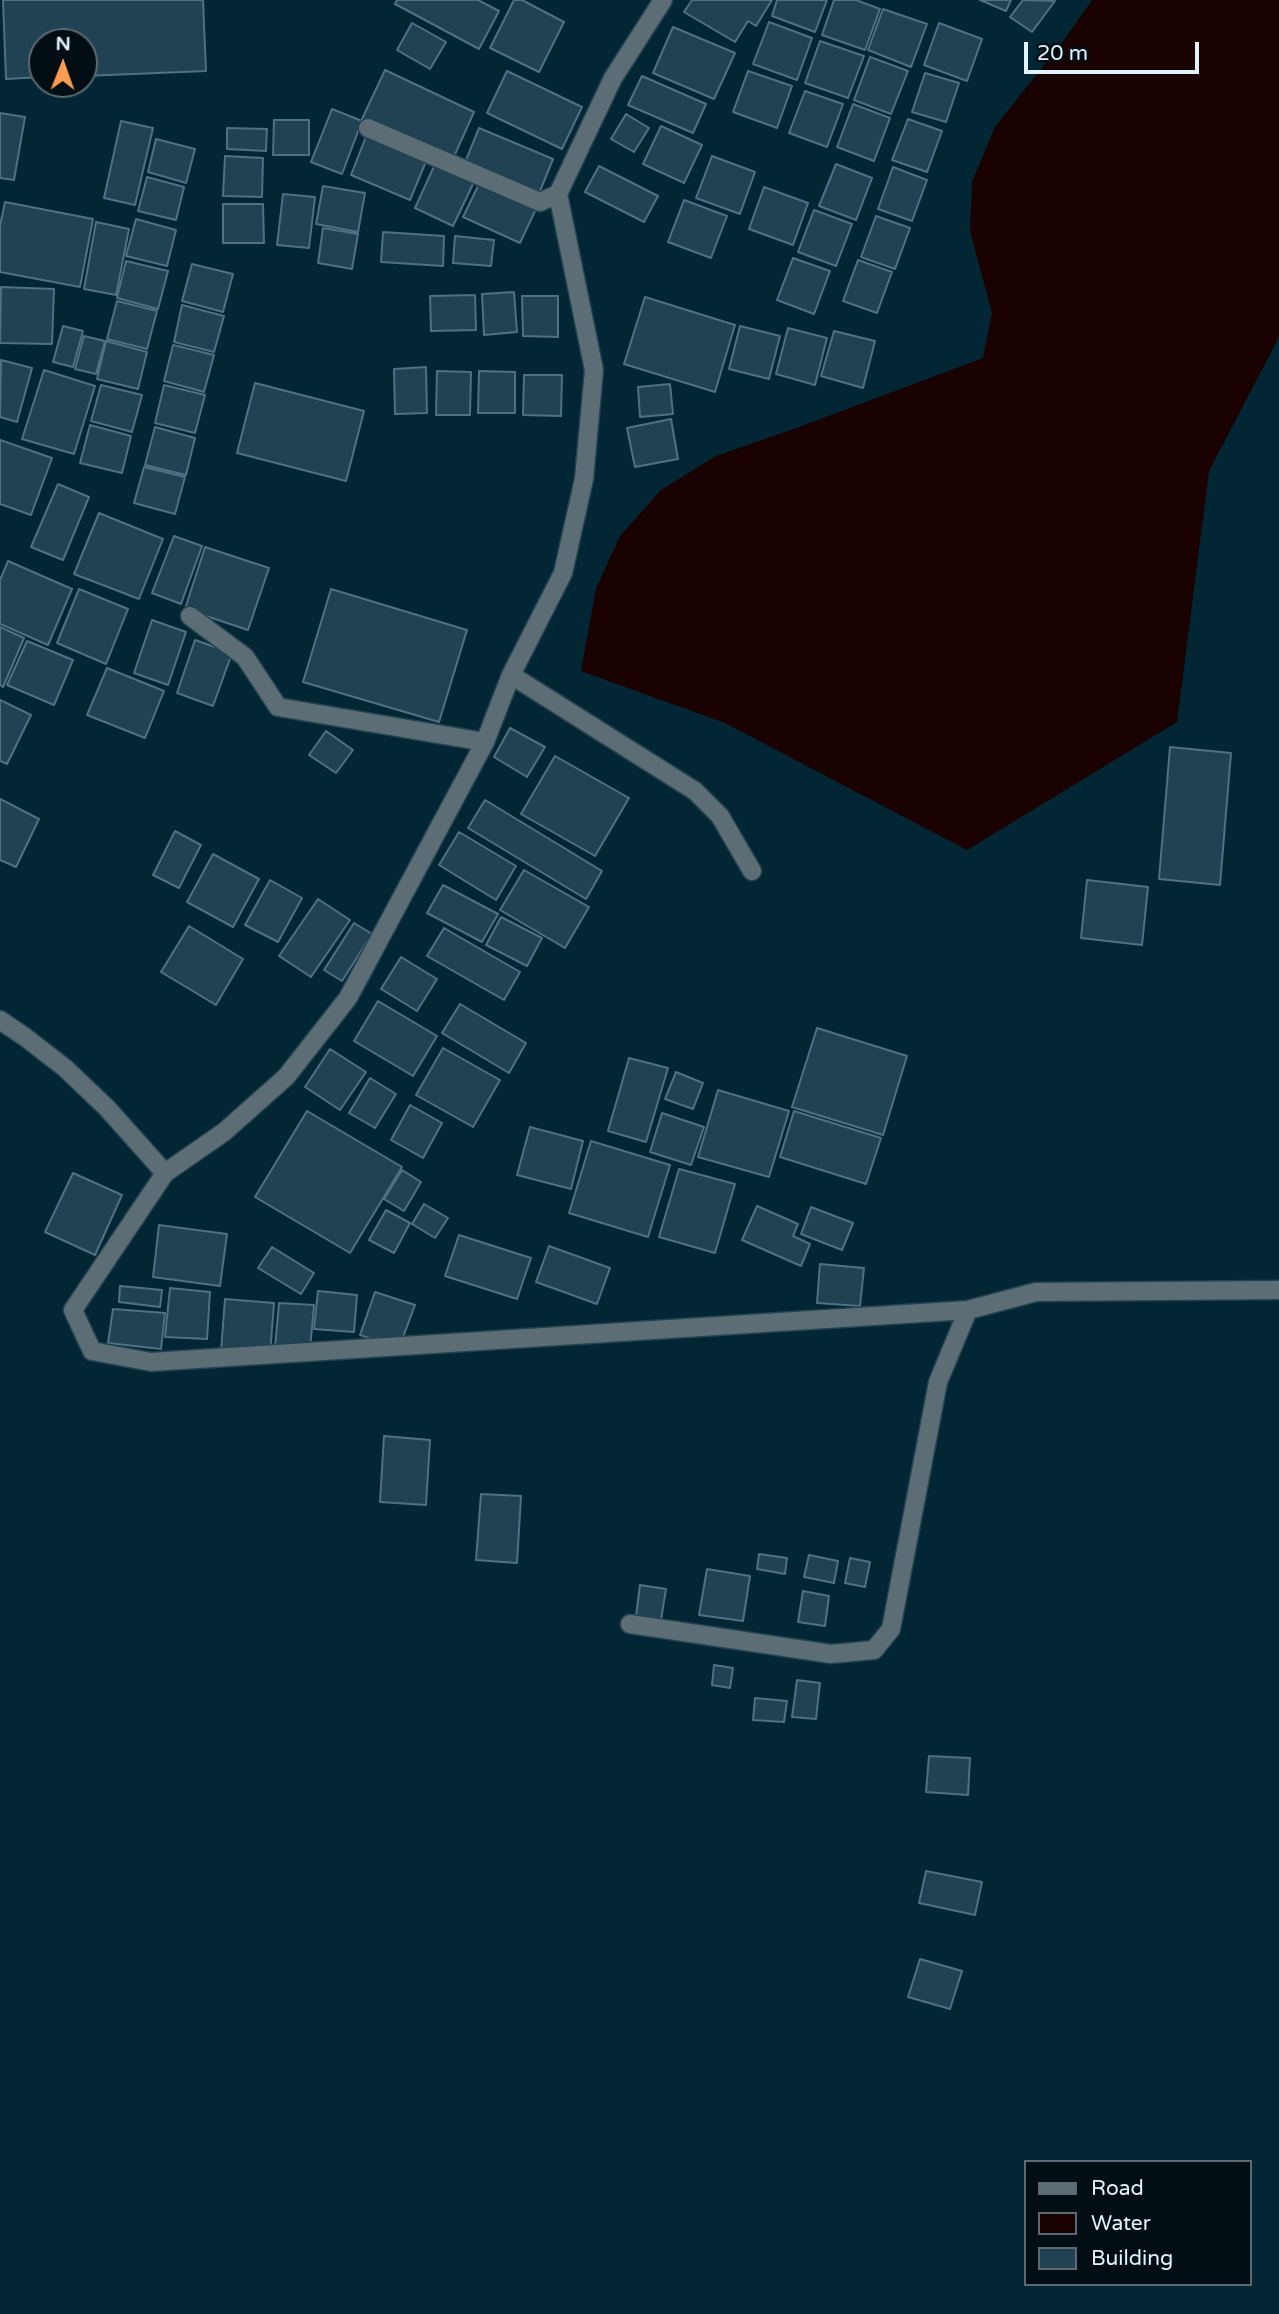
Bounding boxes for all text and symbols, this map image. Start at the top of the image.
north arrow [28,28,98,98]
scale bar [1027,28,1202,72]
text: N [56,33,71,55]
text: 20 m [1037,41,1088,66]
legend [1024,2160,1251,2286]
text: Road [1091,2176,1144,2201]
text: Water [1091,2211,1151,2236]
text: Building [1091,2246,1173,2271]

